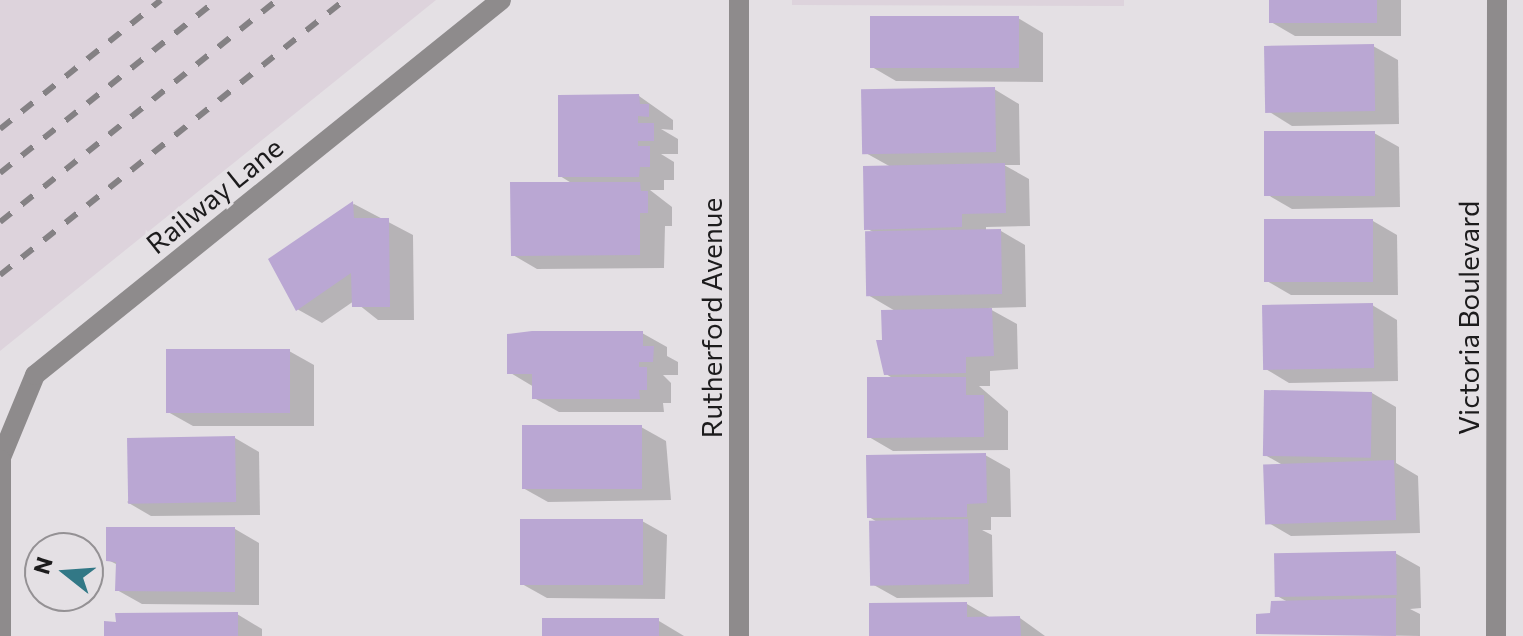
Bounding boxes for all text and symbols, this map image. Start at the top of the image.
street label: Railway Lane [139,130,289,260]
street label: Rutherford Avenue [694,198,728,438]
street label: Victoria Boulevard [1451,201,1485,435]
north arrow [24,532,104,612]
text: N [27,554,58,577]

